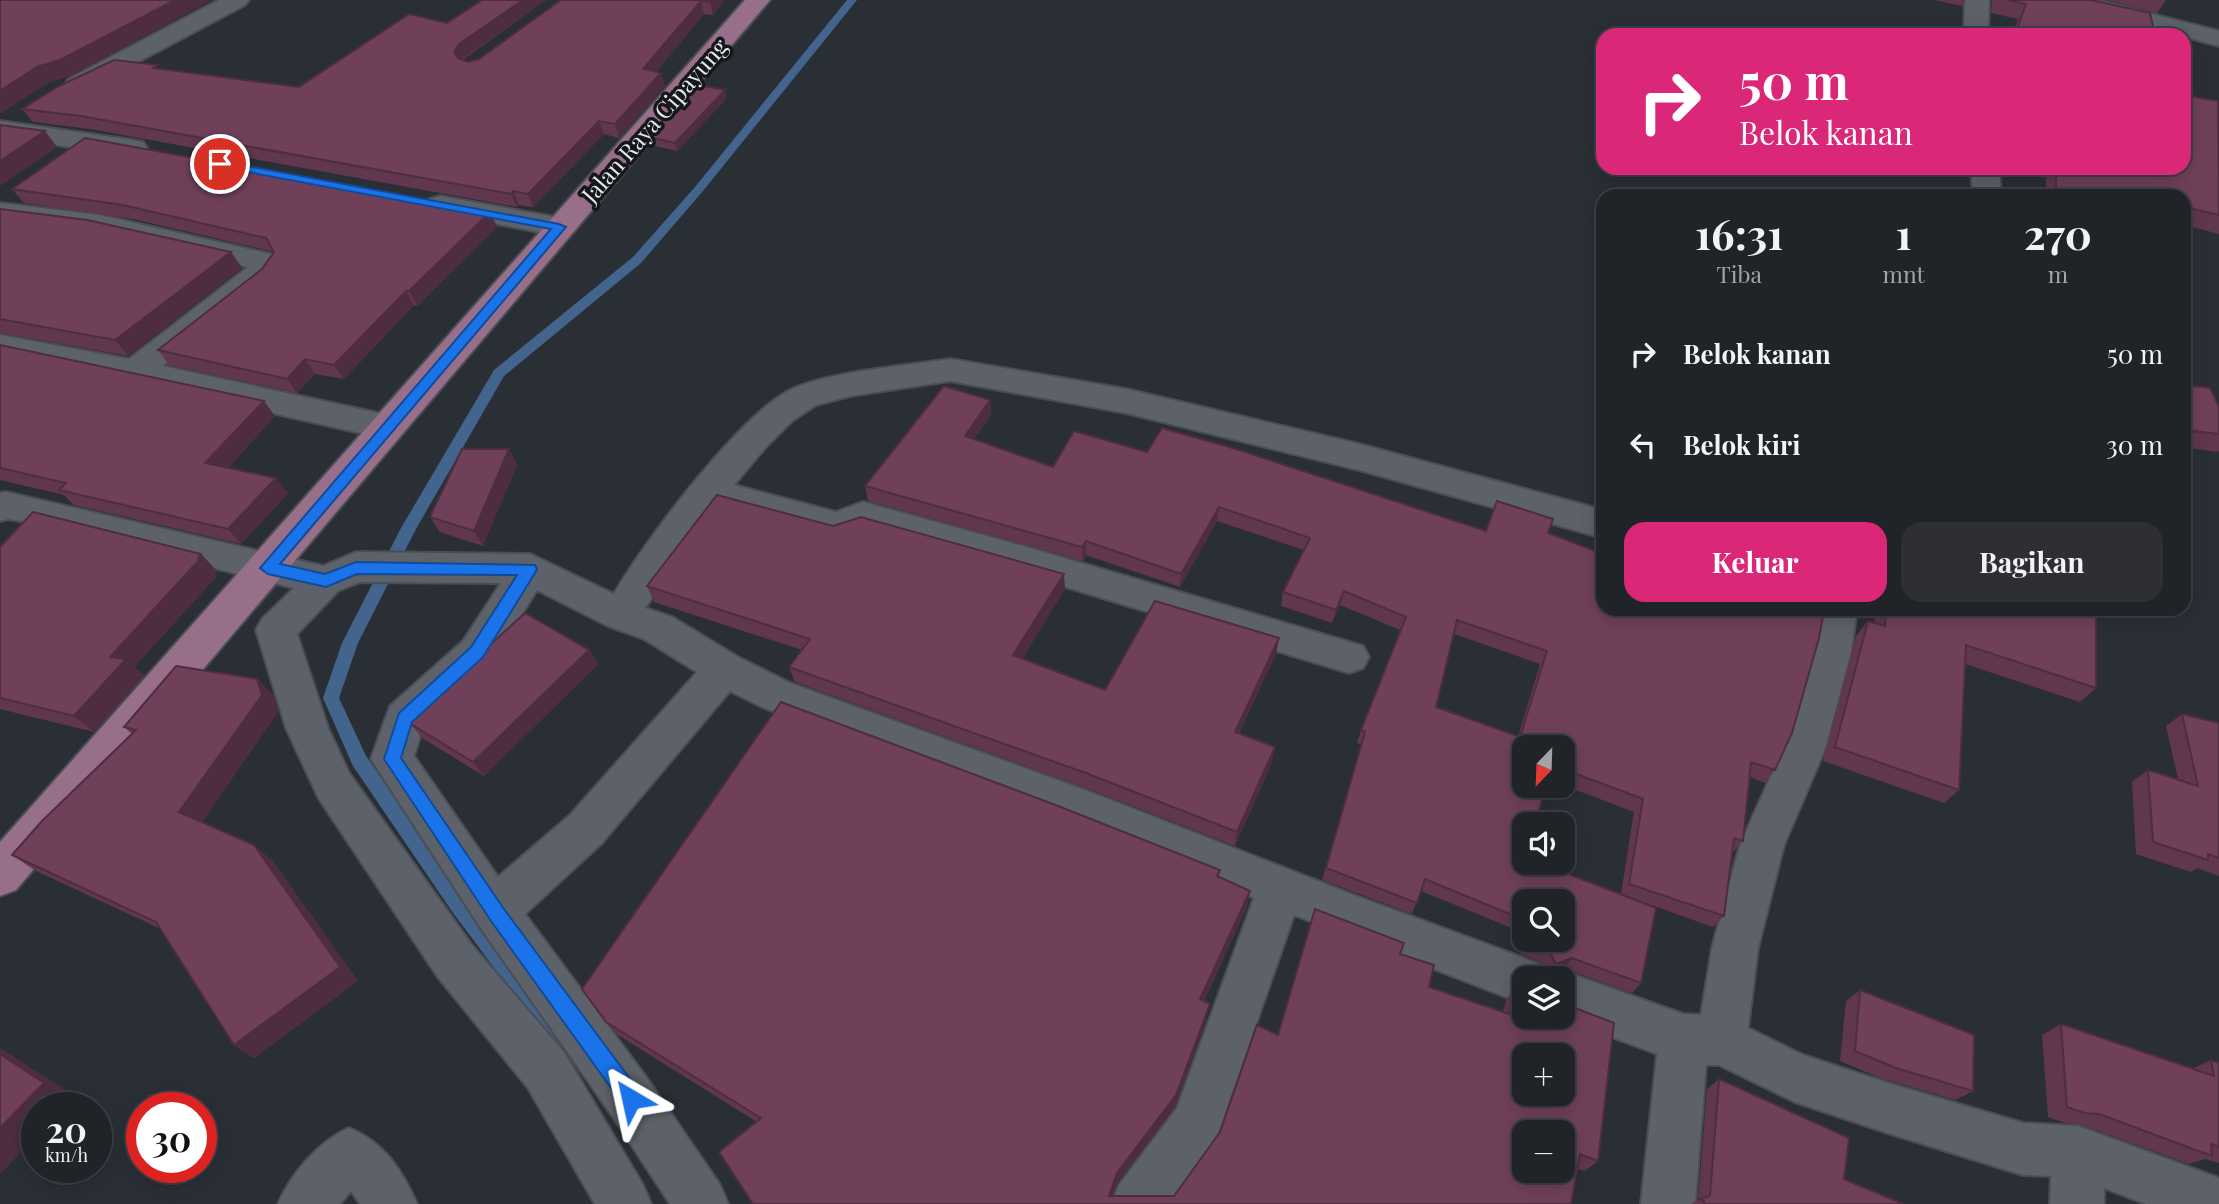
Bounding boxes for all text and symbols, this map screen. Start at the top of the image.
street label: Jalan Raya Cipayung [573,31,734,210]
text: 50 m [1739,47,1849,112]
icon: right [1624,56,1715,147]
text: Belok kanan [1739,110,1913,153]
pin [190,134,250,194]
icon: arrive [201,145,239,183]
text: 16:31 [1695,205,1783,261]
text: 1 [1896,205,1912,261]
text: 270 [2024,205,2092,261]
text: Tiba [1717,258,1762,289]
text: mnt [1882,258,1925,289]
text: m [2048,258,2068,289]
icon: right [1624,335,1662,373]
text: Belok kanan [1683,336,1831,371]
text: 50 m [2107,336,2163,371]
icon: left [1624,426,1662,464]
text: Belok kiri [1683,427,1800,462]
text: 30 m [2106,427,2163,462]
button: Keluar [1624,522,1887,602]
button: Bagikan [1901,522,2163,602]
north arrow [1512,735,1575,798]
map controls [1512,735,1575,1183]
button: sound [1512,812,1575,875]
button: search [1512,889,1575,952]
button: layers [1512,966,1575,1029]
button: + [1512,1043,1575,1106]
position arrow [594,1062,668,1136]
speed limit sign: 30 [126,1092,217,1183]
text: 20 [46,1105,87,1152]
button: − [1512,1120,1575,1183]
text: km/h [45,1143,88,1167]

